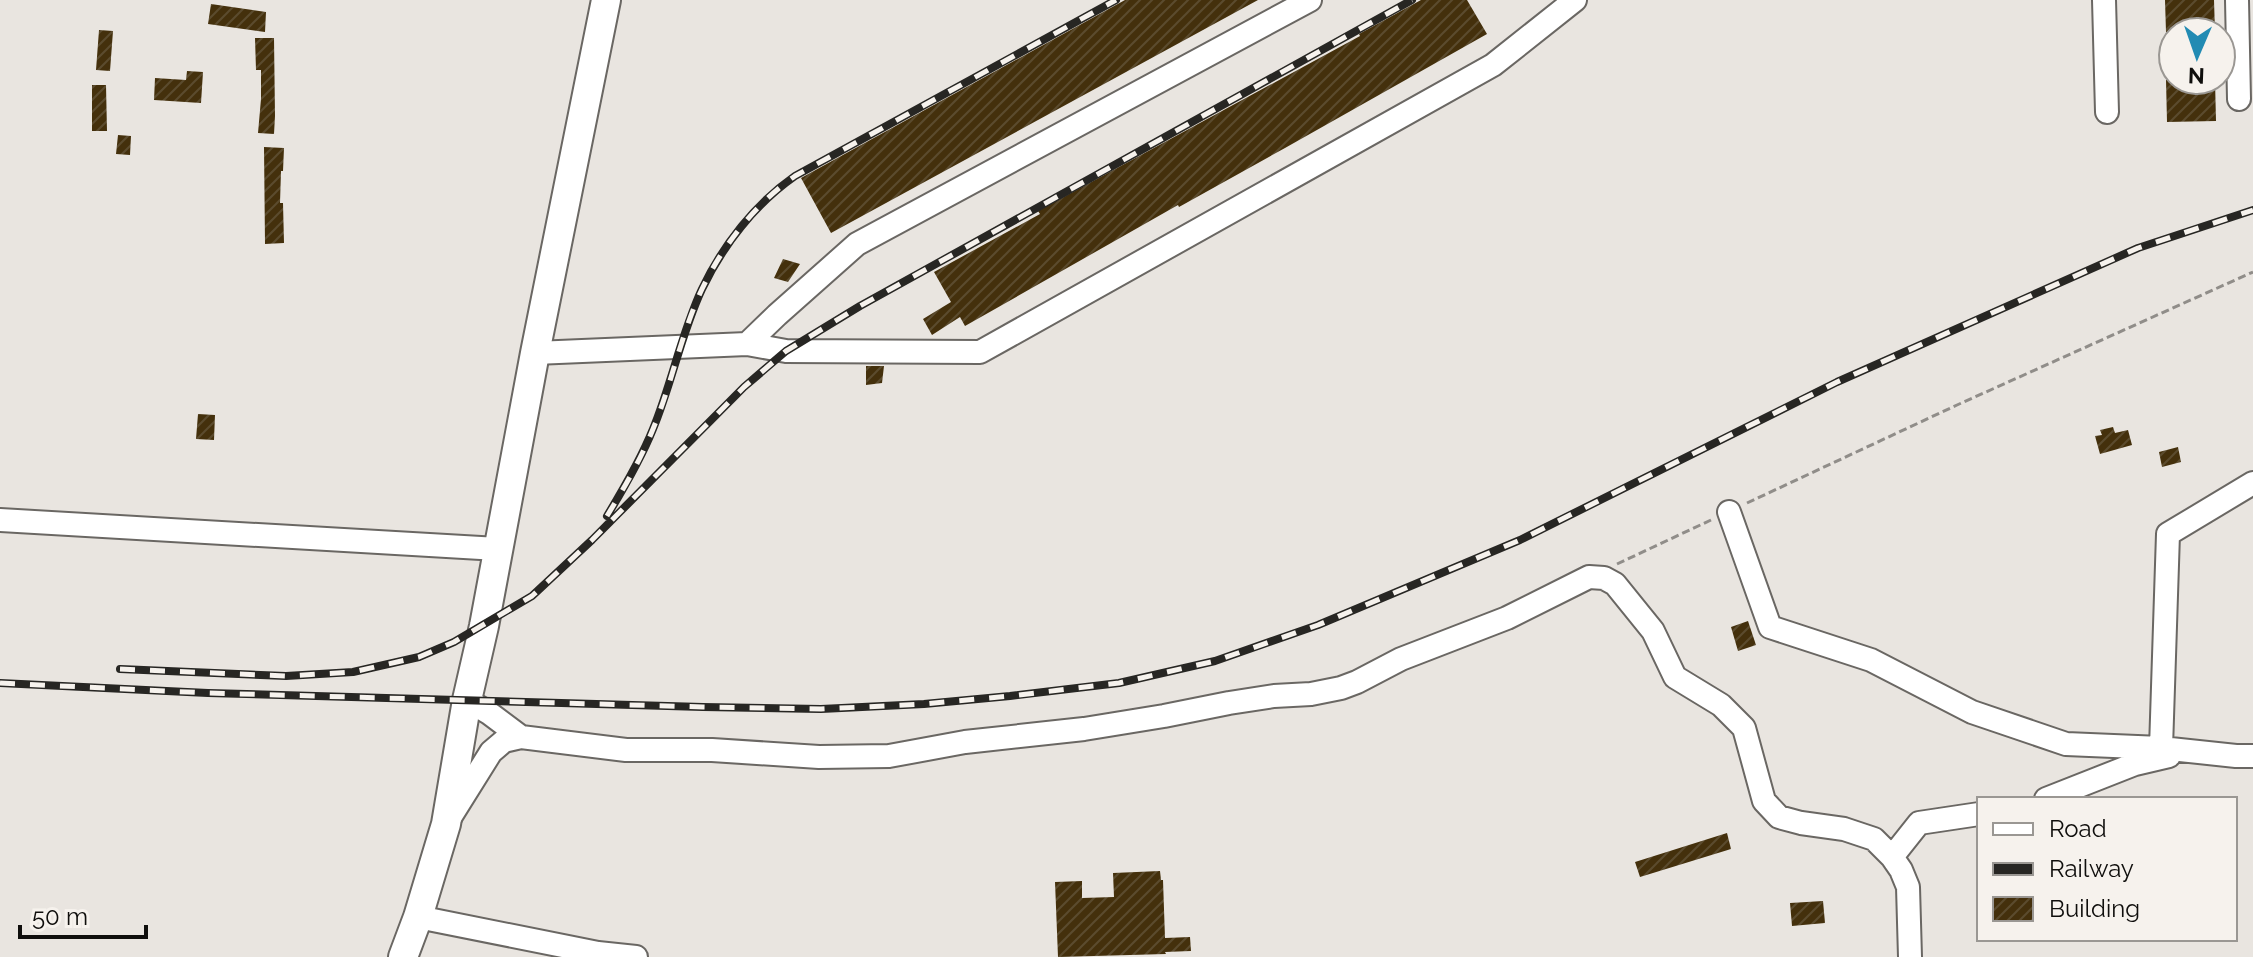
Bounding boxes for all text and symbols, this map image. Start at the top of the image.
north arrow [2157,16,2237,96]
text: N [2187,63,2205,89]
legend [1977,797,2237,941]
text: Road [2049,814,2107,843]
text: Railway [2049,854,2134,883]
scale bar [20,889,146,939]
text: Building [2049,894,2140,923]
text: 50 m [32,902,88,931]

